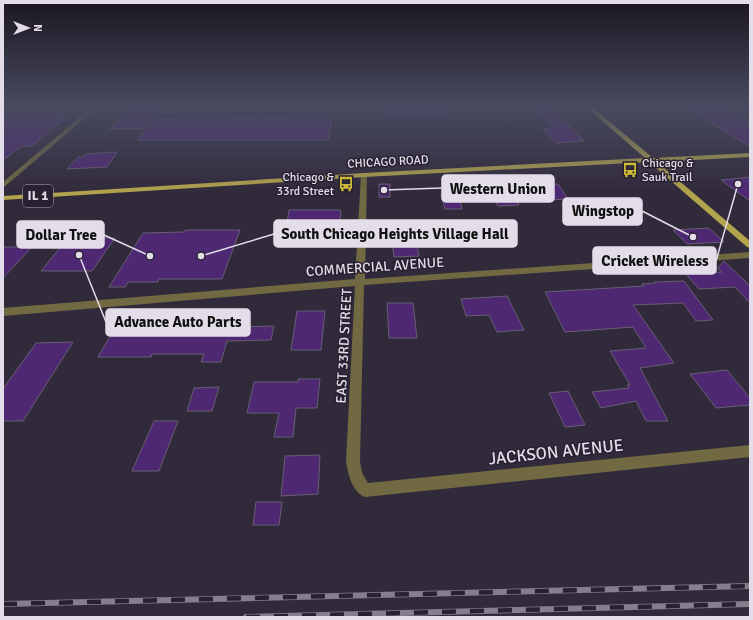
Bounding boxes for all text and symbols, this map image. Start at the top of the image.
north arrow [8,8,48,48]
text: N [31,24,44,32]
street label: CHICAGO ROAD [347,152,429,172]
place label: Chicago & Sauk Trail [642,156,694,185]
bus stop icon: Chicago & Sauk Trail [621,161,639,179]
place label: Chicago & 33rd Street [276,170,335,199]
bus stop icon: Chicago & 33rd Street [337,175,355,193]
callout: Western Union [442,175,554,202]
text: Western Union [450,180,546,198]
road number: IL 1 [23,185,53,207]
callout: Wingstop [563,198,642,225]
text: Wingstop [572,202,634,220]
callout: South Chicago Heights Village Hall [274,220,517,247]
callout: Dollar Tree [17,221,104,248]
text: South Chicago Heights Village Hall [281,225,509,243]
text: Dollar Tree [25,226,97,244]
callout: Cricket Wireless [593,247,716,274]
text: Cricket Wireless [601,252,709,270]
street label: COMMERCIAL AVENUE [305,254,445,280]
street label: EAST 33RD STREET [333,288,356,404]
callout: Advance Auto Parts [106,309,250,336]
text: Advance Auto Parts [114,313,242,331]
street label: JACKSON AVENUE [488,434,624,470]

